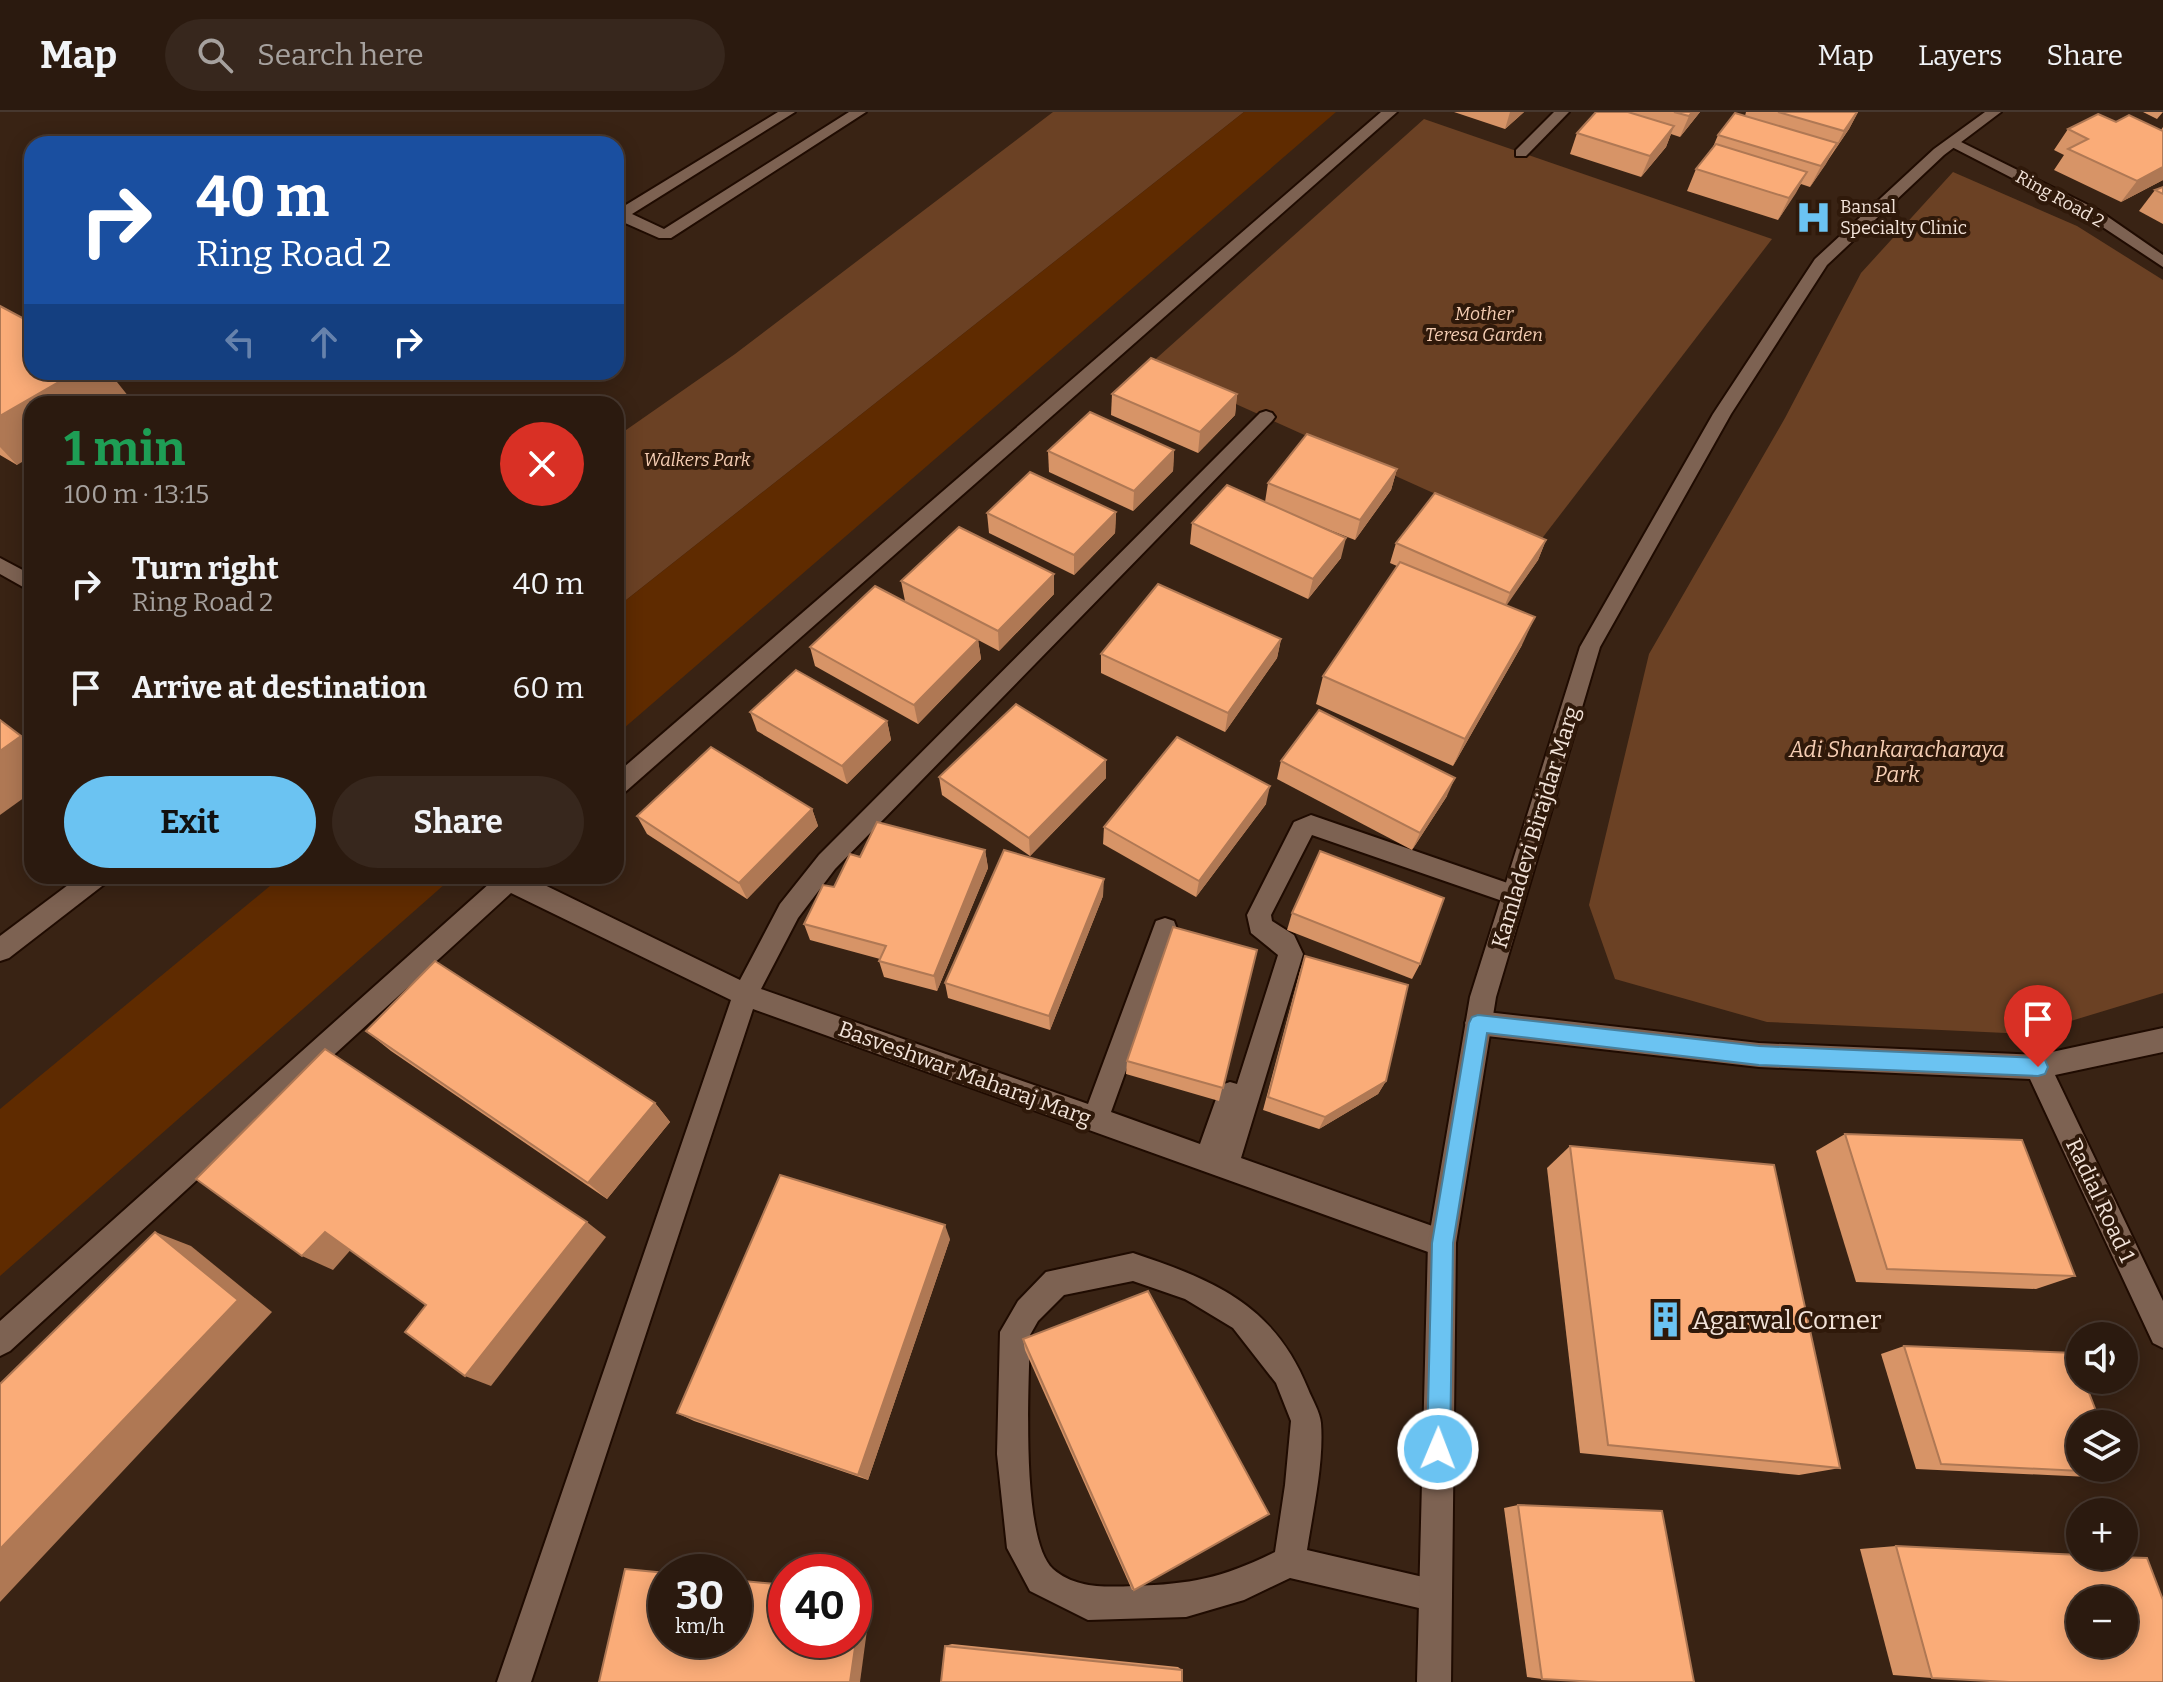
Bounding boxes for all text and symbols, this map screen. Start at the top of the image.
search box [165,19,725,91]
text: Map [40,32,117,78]
icon: search [193,33,237,77]
text: Search here [257,37,424,73]
text: Map [1817,39,1874,72]
text: Layers [1918,39,2002,72]
text: Share [2046,39,2123,72]
text: 40 m [196,164,329,231]
street label: Ring Road 2 [2012,166,2108,232]
icon: right [64,168,168,272]
place label: Bansal Specialty Clinic [1840,196,1967,239]
hospital icon: Bansal Specialty Clinic [1795,198,1833,236]
text: Ring Road 2 [196,232,391,276]
park label: Mother Teresa Garden [1425,303,1543,346]
icon: left [218,320,262,364]
icon: ahead [302,320,346,364]
icon: right [386,320,430,364]
text: 1 min [64,420,185,478]
button: close [500,422,584,506]
park label: Walkers Park [643,449,751,471]
text: 100 m · 13:15 [64,479,209,510]
text: Turn right [132,551,279,587]
icon: right [64,562,108,606]
text: 40 m [513,566,584,602]
text: Ring Road 2 [132,587,273,618]
icon: arrive [64,666,108,710]
text: Arrive at destination [132,670,427,706]
text: 60 m [513,670,584,706]
street label: Kamladevi Birajdar Marg [1486,703,1585,952]
park label: Adi Shankaracharaya Park [1788,736,2005,788]
button: Exit [64,776,316,868]
button: Share [332,776,584,868]
pin [2004,985,2072,1067]
icon: arrive [2016,997,2060,1041]
street label: Basveshwar Maharaj Marg [835,1015,1095,1132]
street label: Radial Road 1 [2060,1134,2141,1266]
building icon: Agarwal Corner [1647,1301,1685,1339]
place label: Agarwal Corner [1692,1305,1882,1336]
map controls [2066,1322,2138,1658]
button: sound [2066,1322,2138,1394]
position arrow [1396,1407,1480,1491]
button: layers [2066,1410,2138,1482]
button: + [2066,1498,2138,1570]
speed limit sign: 40 [768,1554,872,1658]
text: 30 [676,1572,724,1620]
button: − [2066,1586,2138,1658]
text: km/h [675,1614,725,1638]

